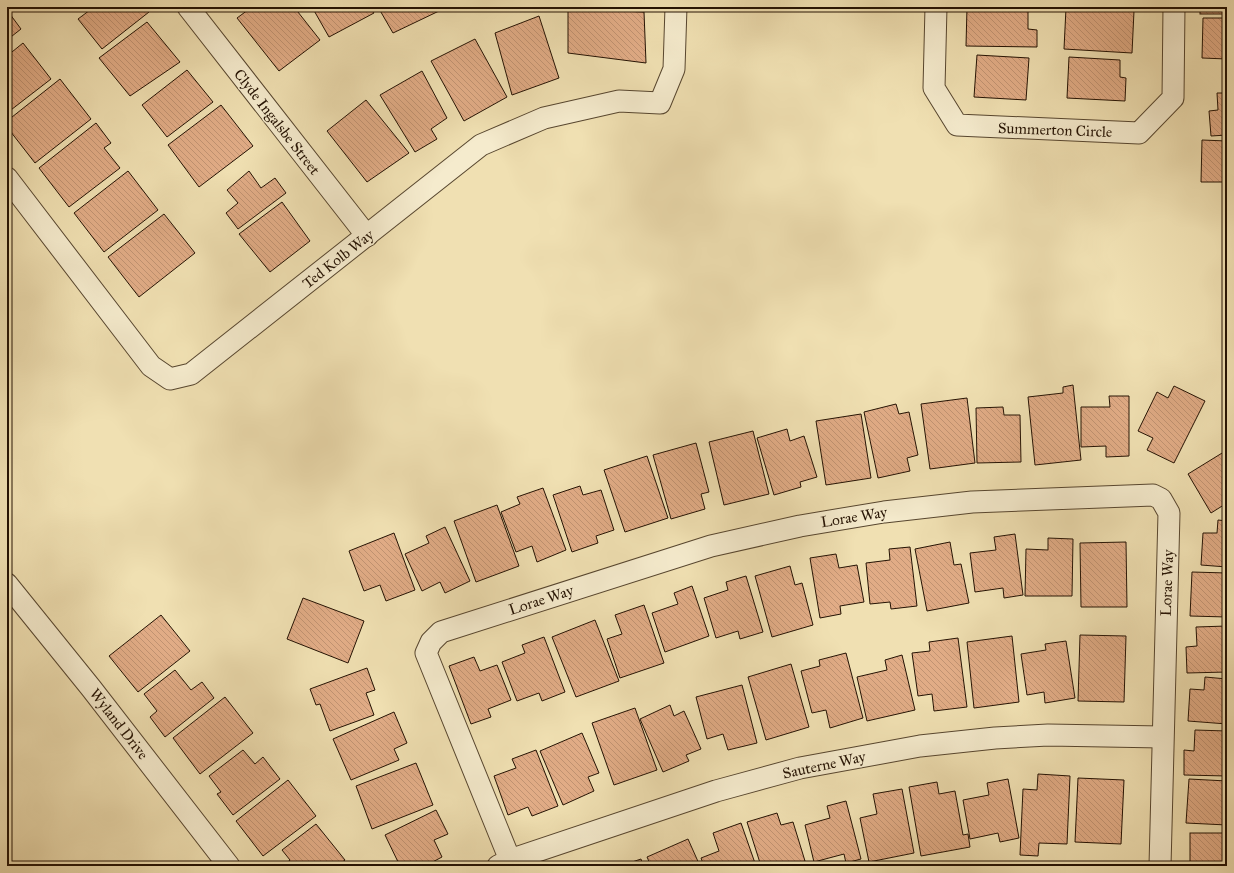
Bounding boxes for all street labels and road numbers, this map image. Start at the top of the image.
street label: Clyde Ingalsbe Street [230,65,324,179]
street label: Summerton Circle [997,119,1113,141]
street label: Ted Kolb Way [299,225,378,292]
street label: Lorae Way [820,503,889,531]
street label: Lorae Way [1157,548,1177,617]
street label: Lorae Way [506,581,576,619]
street label: Wyland Drive [86,685,152,763]
street label: Sauterne Way [781,747,868,783]

